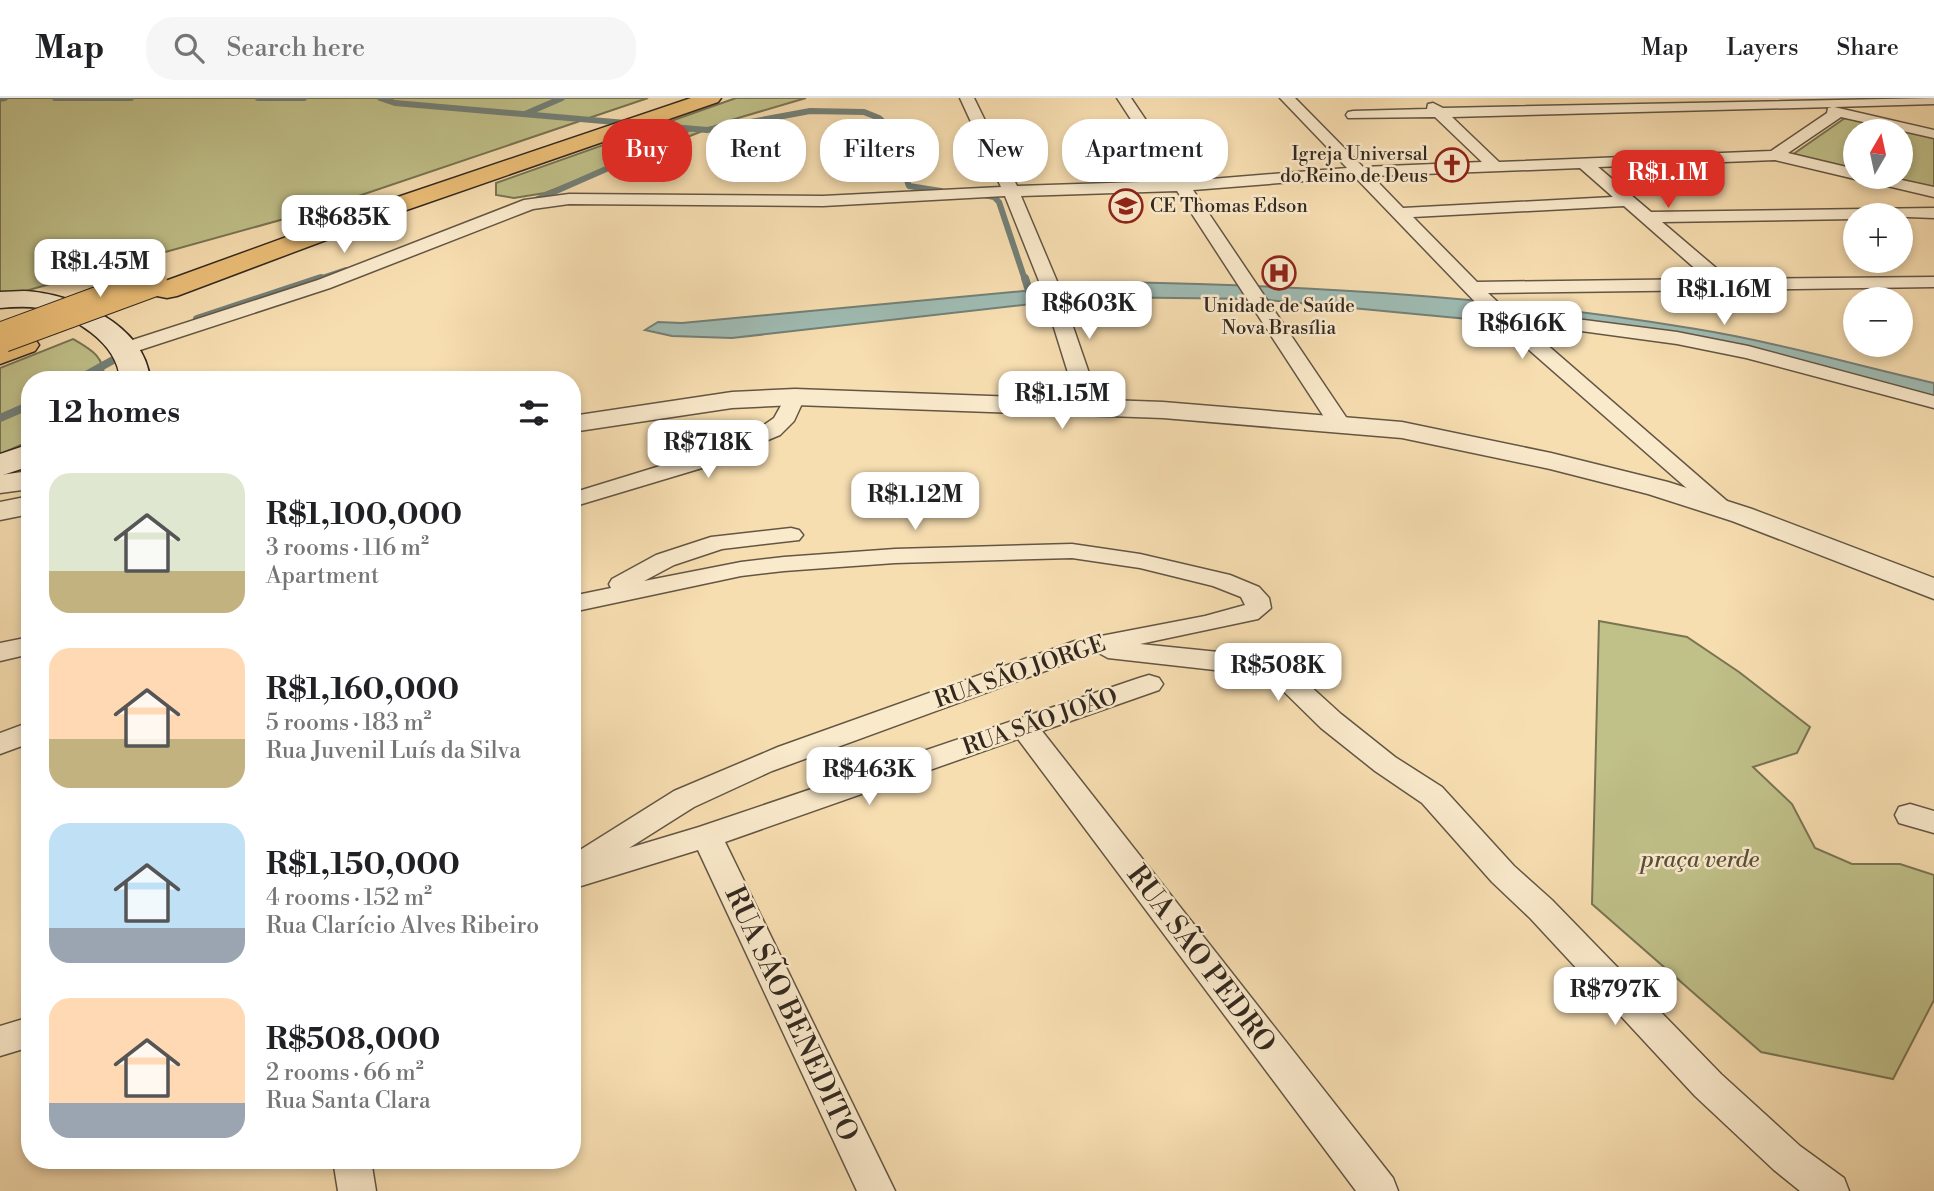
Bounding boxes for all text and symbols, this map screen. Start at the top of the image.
search box [146,17,636,80]
text: Map [35,28,104,69]
icon: search [170,29,208,67]
text: Search here [226,32,365,64]
text: Map [1641,33,1688,63]
text: Layers [1726,33,1798,63]
text: Share [1836,33,1899,63]
chip: Buy [602,119,692,182]
chip: Rent [706,119,806,182]
chip: Filters [820,119,939,182]
chip: New [953,119,1048,182]
chip: Apartment [1062,119,1228,182]
north arrow [1843,119,1913,189]
map controls [1843,119,1913,357]
place label: Igreja Universal do Reino de Deus [1280,142,1428,188]
church icon: Igreja Universal do Reino de Deus [1433,146,1471,184]
pin: R$1.1M [1611,150,1725,210]
text: R$1.1M [1628,159,1708,187]
school or university icon: CE Thomas Edson [1107,187,1145,225]
place label: CE Thomas Edson [1150,194,1308,218]
pin: R$685K [287,195,401,255]
button: + [1843,203,1913,273]
text: R$685K [298,204,390,232]
pin: R$1.45M [35,240,165,299]
text: R$1.45M [50,248,150,276]
hospital icon: Unidade de Saúde Nova Brasília [1260,254,1298,292]
pin: R$1.16M [1659,268,1789,327]
text: R$1.16M [1677,276,1771,304]
pin: R$603K [1032,282,1146,341]
button: − [1843,287,1913,357]
text: R$603K [1042,290,1136,318]
place label: Unidade de Saúde Nova Brasília [1203,294,1355,340]
pin: R$616K [1465,302,1579,361]
text: R$616K [1478,310,1566,338]
pin: R$1.15M [997,372,1127,431]
text: R$1.15M [1014,380,1110,408]
text: 12 homes [49,394,180,432]
icon: filters [515,394,553,432]
pin: R$718K [651,420,765,480]
text: R$718K [664,429,752,457]
pin: R$1.12M [850,472,980,532]
text: R$1.12M [867,481,963,509]
text: R$1,100,000 [266,496,462,534]
icon: home [105,501,189,585]
text: 3 rooms · 116 m² [266,534,429,562]
text: Apartment [266,562,379,590]
street label: RUA SÃO JORGE [930,628,1109,714]
pin: R$508K [1221,644,1335,703]
text: R$508K [1231,652,1325,680]
text: R$1,160,000 [266,671,459,709]
icon: home [105,676,189,760]
street label: RUA SÃO JOÃO [958,680,1121,762]
text: 5 rooms · 183 m² [266,709,432,737]
text: Rua Juvenil Luís da Silva [266,737,521,765]
pin: R$463K [812,748,926,807]
text: R$463K [822,756,916,784]
text: R$1,150,000 [266,846,460,884]
park label: praça verde [1638,846,1759,874]
icon: home [105,851,189,935]
street label: RUA SÃO PEDRO [1119,857,1284,1060]
street label: RUA SÃO BENEDITO [716,880,867,1147]
text: 4 rooms · 152 m² [266,884,432,912]
text: Rua Clarício Alves Ribeiro [266,912,539,940]
pin: R$797K [1558,968,1672,1027]
text: R$797K [1570,976,1660,1004]
text: R$508,000 [266,1021,440,1059]
icon: home [105,1026,189,1110]
text: 2 rooms · 66 m² [266,1059,424,1087]
text: Rua Santa Clara [266,1087,431,1115]

